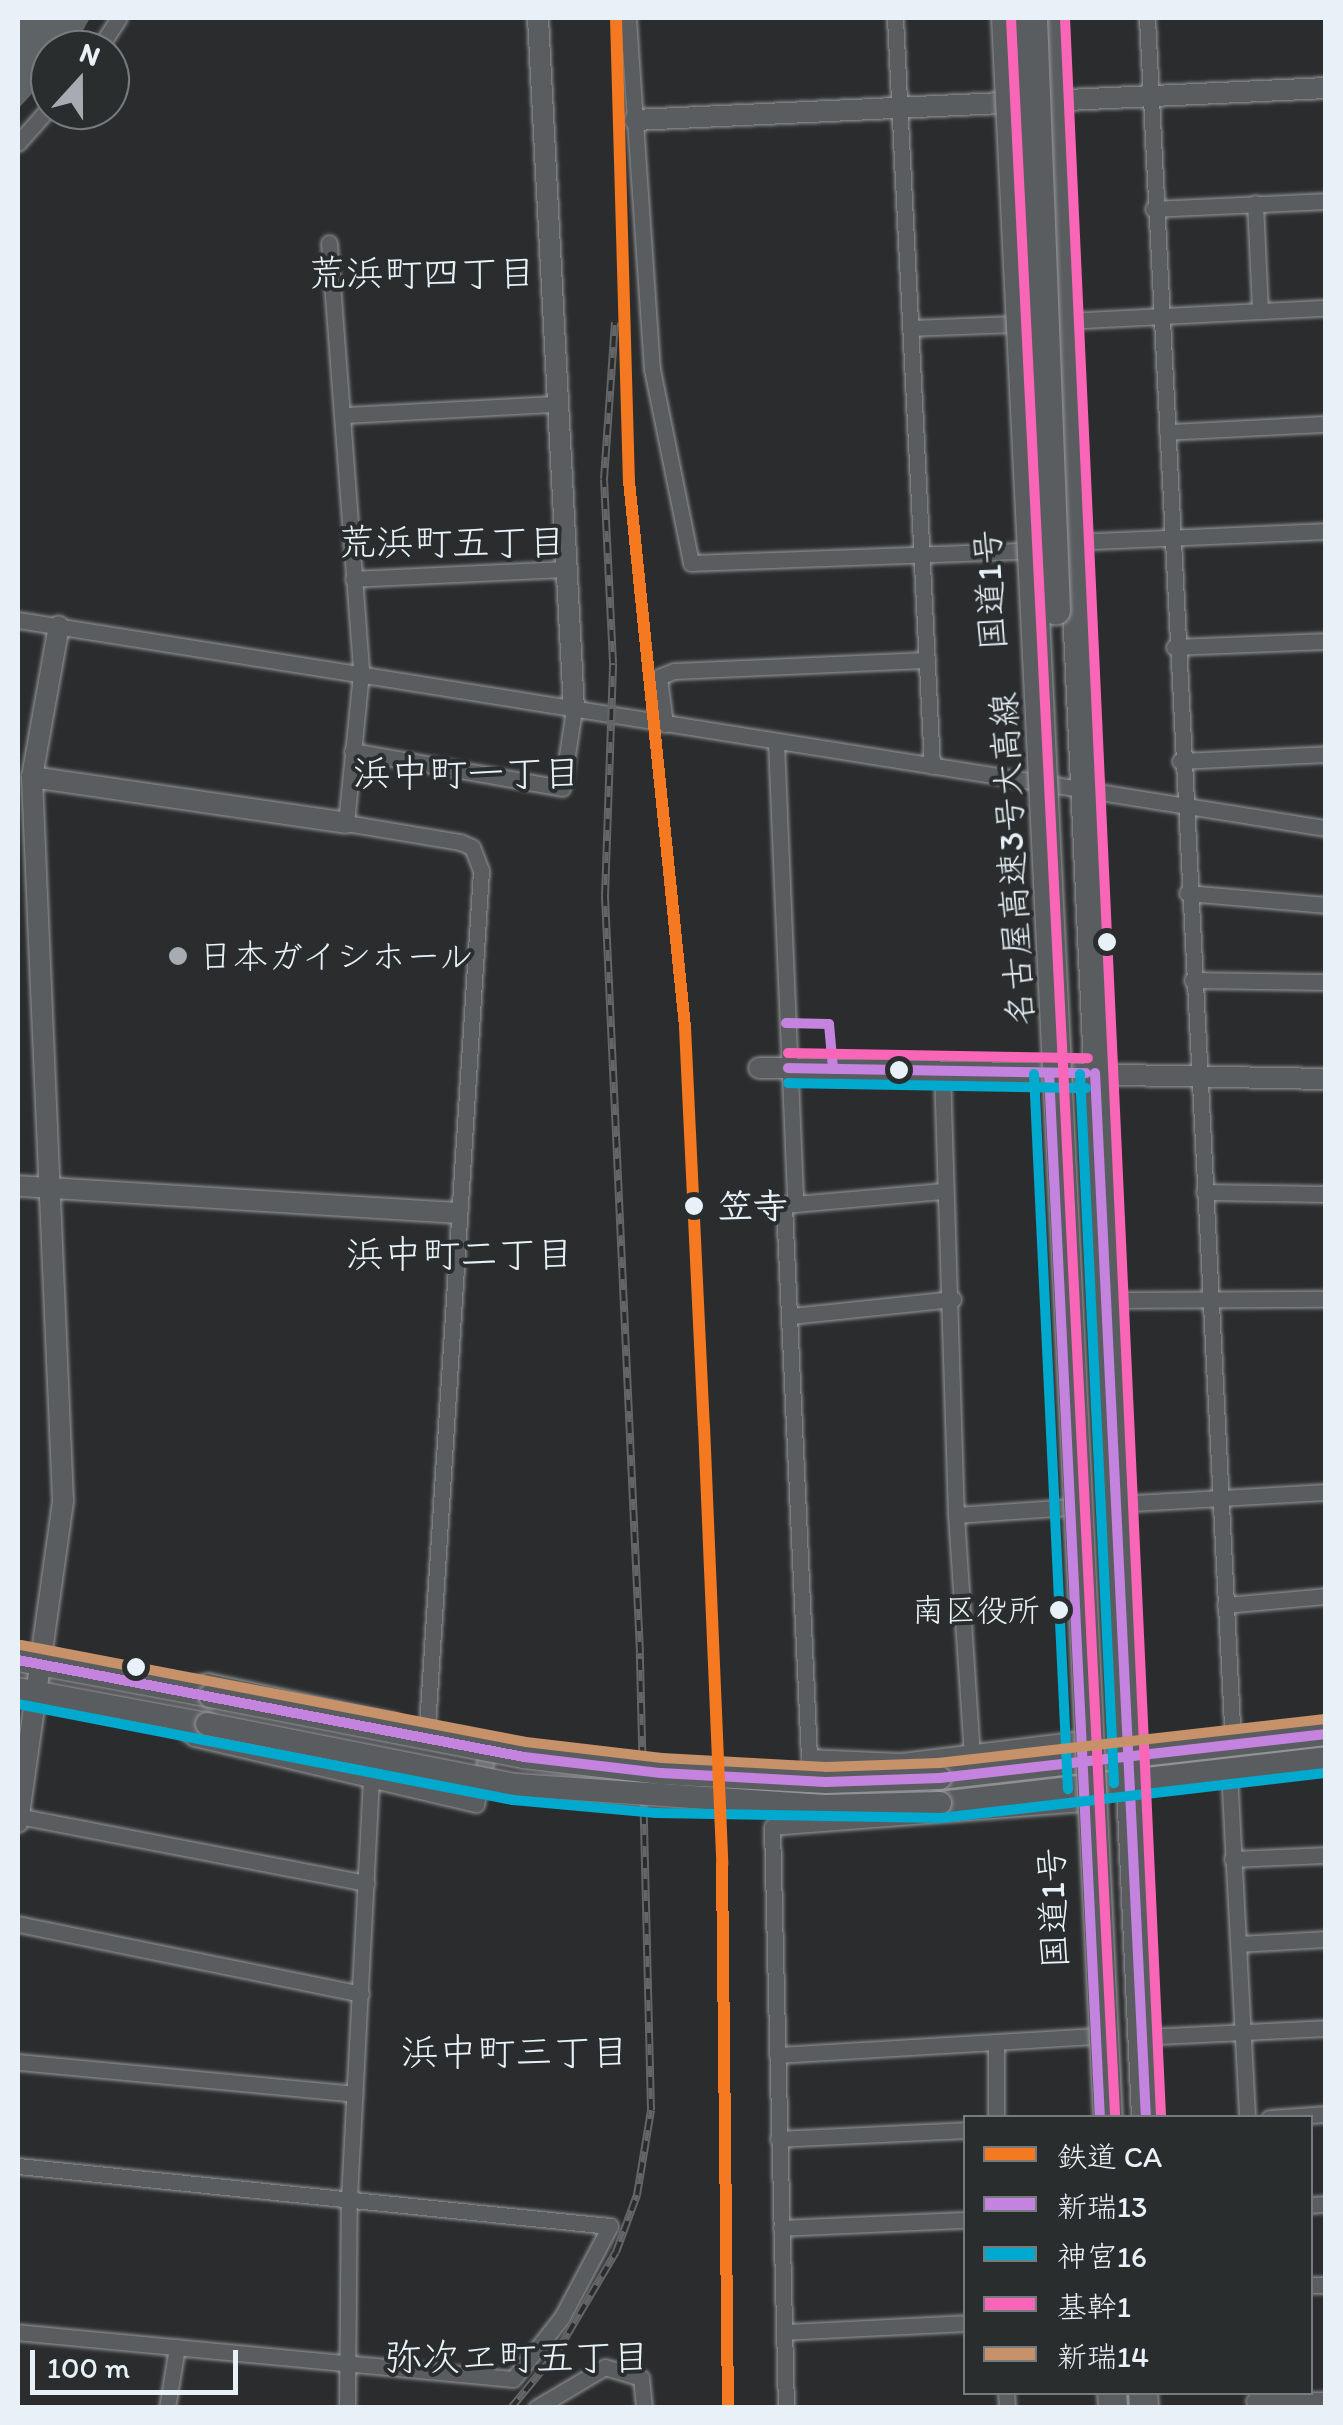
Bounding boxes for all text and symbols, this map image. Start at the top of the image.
north arrow [30,30,130,130]
text: N [75,35,105,73]
district label: 荒浜町四丁目 [308,251,536,297]
district label: 荒浜町五丁目 [338,520,566,566]
street label: 国道1号 [966,528,1014,652]
street label: 名古屋高速3号大高線 [982,691,1042,1027]
district label: 浜中町一丁目 [353,751,581,797]
unlabelled marker [1097,932,1117,952]
place label: 日本ガイシホール [198,935,478,977]
marker: 日本ガイシホール [167,945,189,967]
unlabelled marker [889,1060,909,1080]
place label: 笠寺 [718,1185,788,1227]
marker: 笠寺 [679,1191,709,1221]
district label: 浜中町二丁目 [346,1232,574,1278]
place label: 南区役所 [912,1591,1040,1629]
marker: 南区役所 [1049,1600,1069,1620]
unlabelled marker [126,1657,146,1677]
street label: 国道1号 [1030,1847,1076,1969]
district label: 浜中町三丁目 [401,2030,629,2076]
legend [963,2115,1313,2395]
text: 鉄道 CA [1057,2138,1162,2175]
text: 新瑞13 [1057,2188,1147,2225]
text: 神宮16 [1057,2238,1147,2275]
text: 基幹1 [1057,2288,1131,2325]
scale bar [35,2330,242,2392]
district label: 弥次ヱ町五丁目 [384,2335,650,2381]
text: 新瑞14 [1057,2338,1149,2375]
text: 100 m [47,2349,130,2386]

